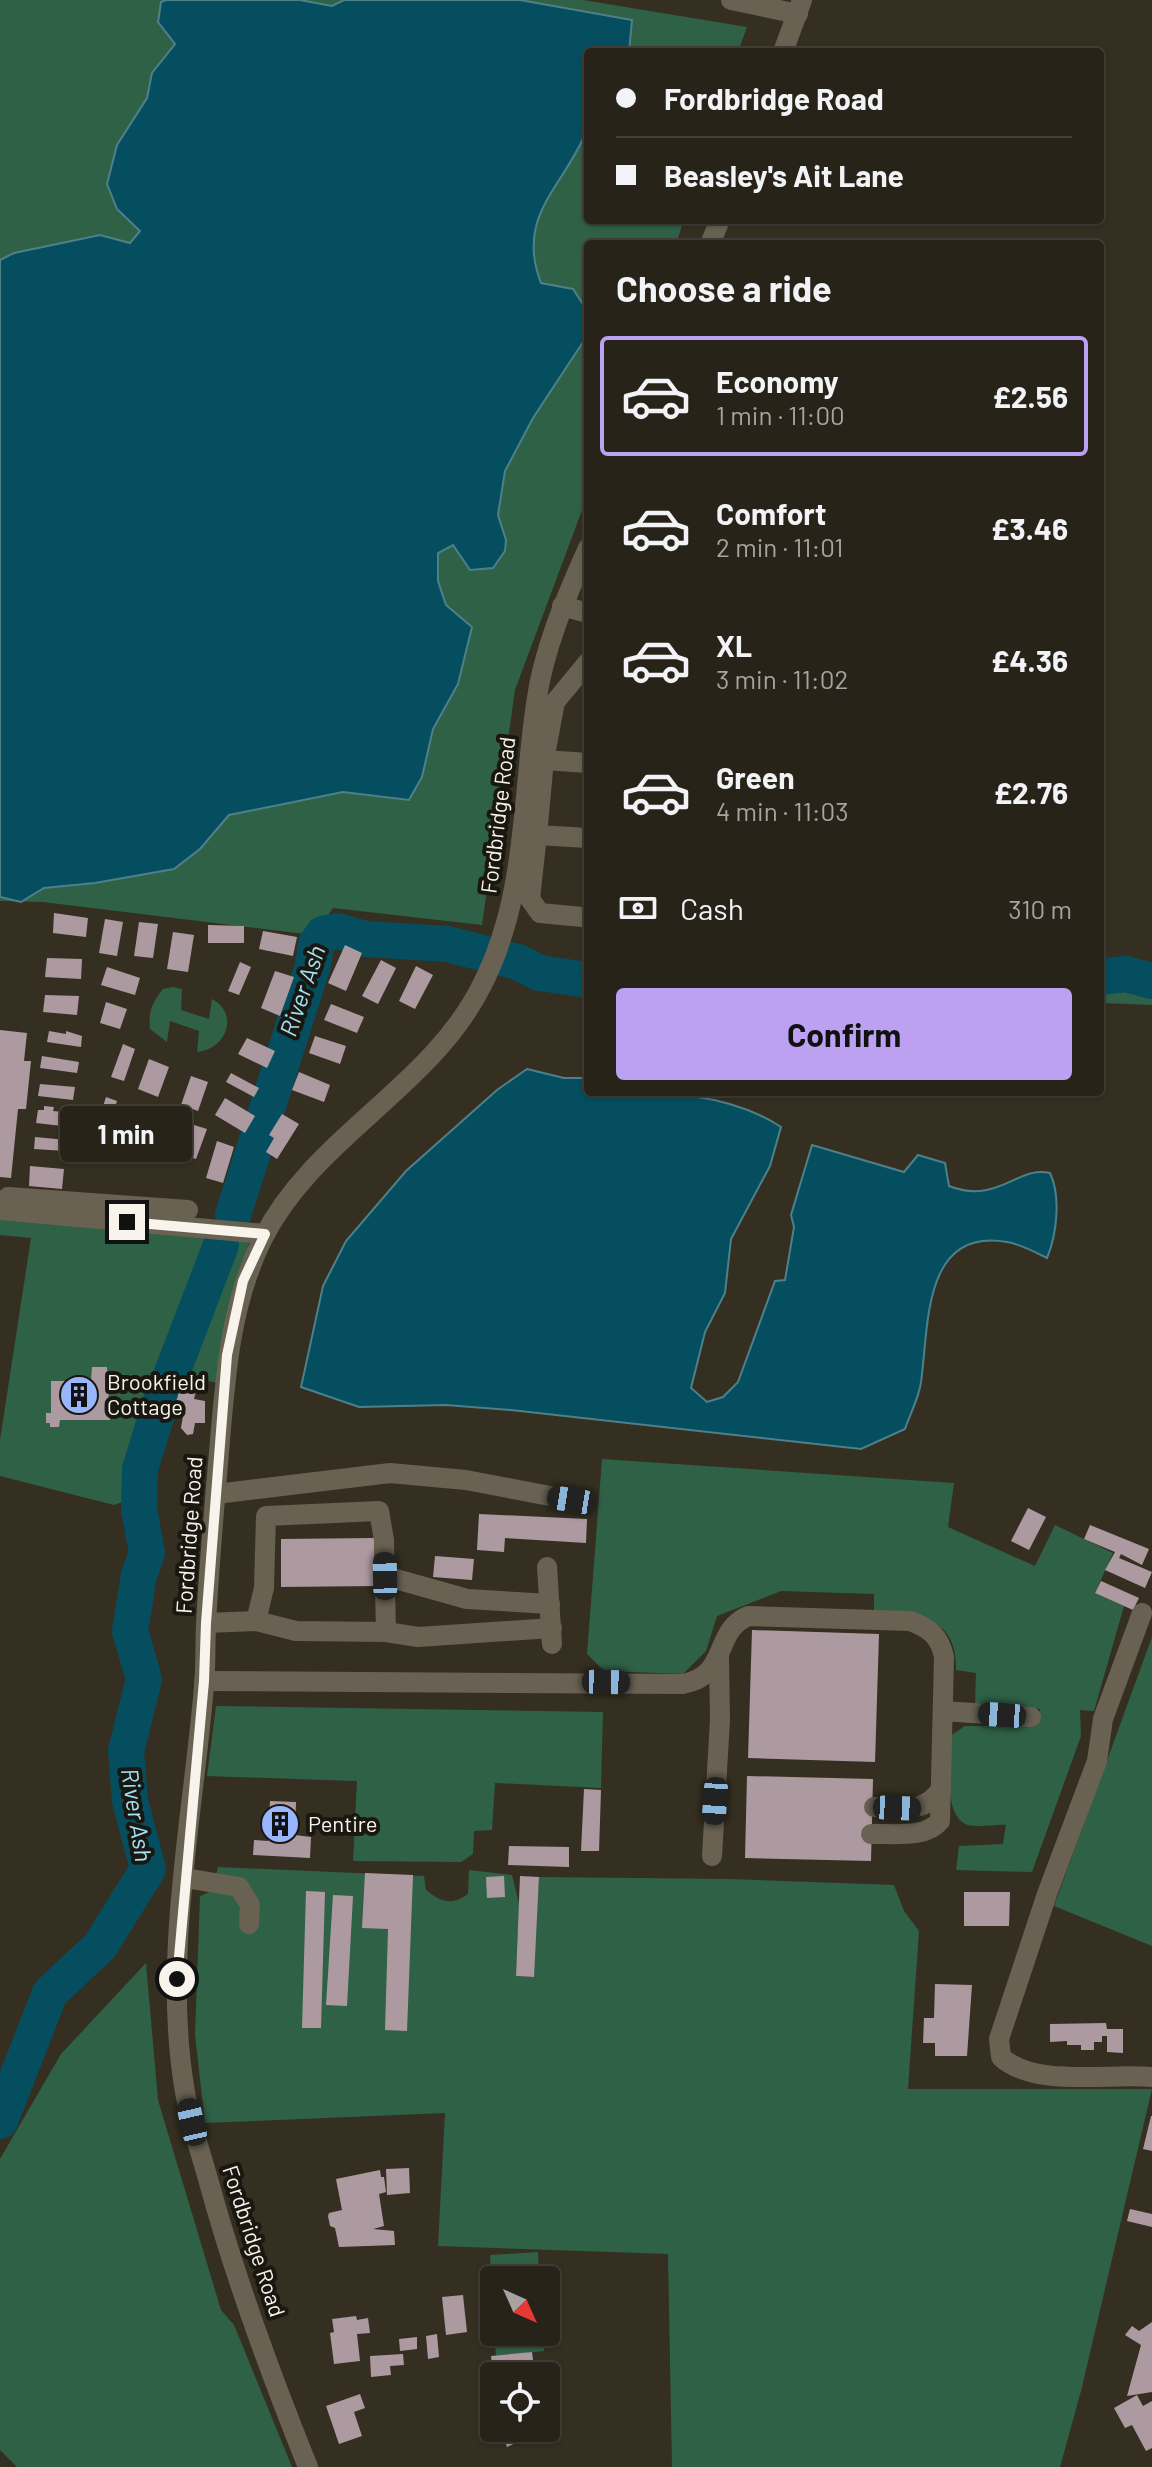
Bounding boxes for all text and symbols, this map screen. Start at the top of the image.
text: Fordbridge Road [664,80,884,116]
text: Beasley's Ait Lane [664,157,904,193]
text: Choose a ride [616,266,832,309]
icon: car [620,360,692,432]
text: Economy [716,363,839,399]
text: £2.56 [992,378,1068,414]
text: 1 min · 11:00 [716,399,845,430]
icon: car [620,492,692,564]
text: Comfort [716,495,826,531]
text: £3.46 [991,510,1068,546]
text: 2 min · 11:01 [716,531,843,562]
icon: car [620,624,692,696]
text: XL [716,627,752,663]
text: £4.36 [991,642,1068,678]
text: 3 min · 11:02 [716,663,848,694]
street label: Fordbridge Road [474,735,520,895]
icon: car [620,756,692,828]
text: Green [716,759,795,795]
text: £2.76 [994,774,1068,810]
text: 4 min · 11:03 [716,795,849,826]
icon: cash [616,886,660,930]
text: Cash [680,890,744,926]
text: 310 m [1008,893,1072,924]
water label: River Ash [273,941,331,1040]
button: Confirm [616,988,1072,1080]
callout: 1 min [61,1106,193,1162]
text: 1 min [98,1118,154,1149]
route end [109,1204,145,1240]
place label: Brookfield Cottage [107,1368,206,1419]
building icon: Brookfield Cottage [58,1374,100,1416]
street label: Fordbridge Road [170,1455,206,1614]
car [545,1484,597,1516]
car [373,1552,397,1600]
car [582,1670,630,1694]
car [977,1701,1027,1729]
water label: River Ash [116,1766,159,1864]
car [701,1776,729,1826]
car [873,1795,921,1821]
building icon: Pentire [259,1803,301,1845]
place label: Pentire [308,1810,377,1836]
route start [159,1961,195,1997]
car [175,2096,209,2148]
street label: Fordbridge Road [218,2162,292,2320]
north arrow [480,2266,560,2346]
map controls [480,2266,560,2442]
button: locate [480,2362,560,2442]

